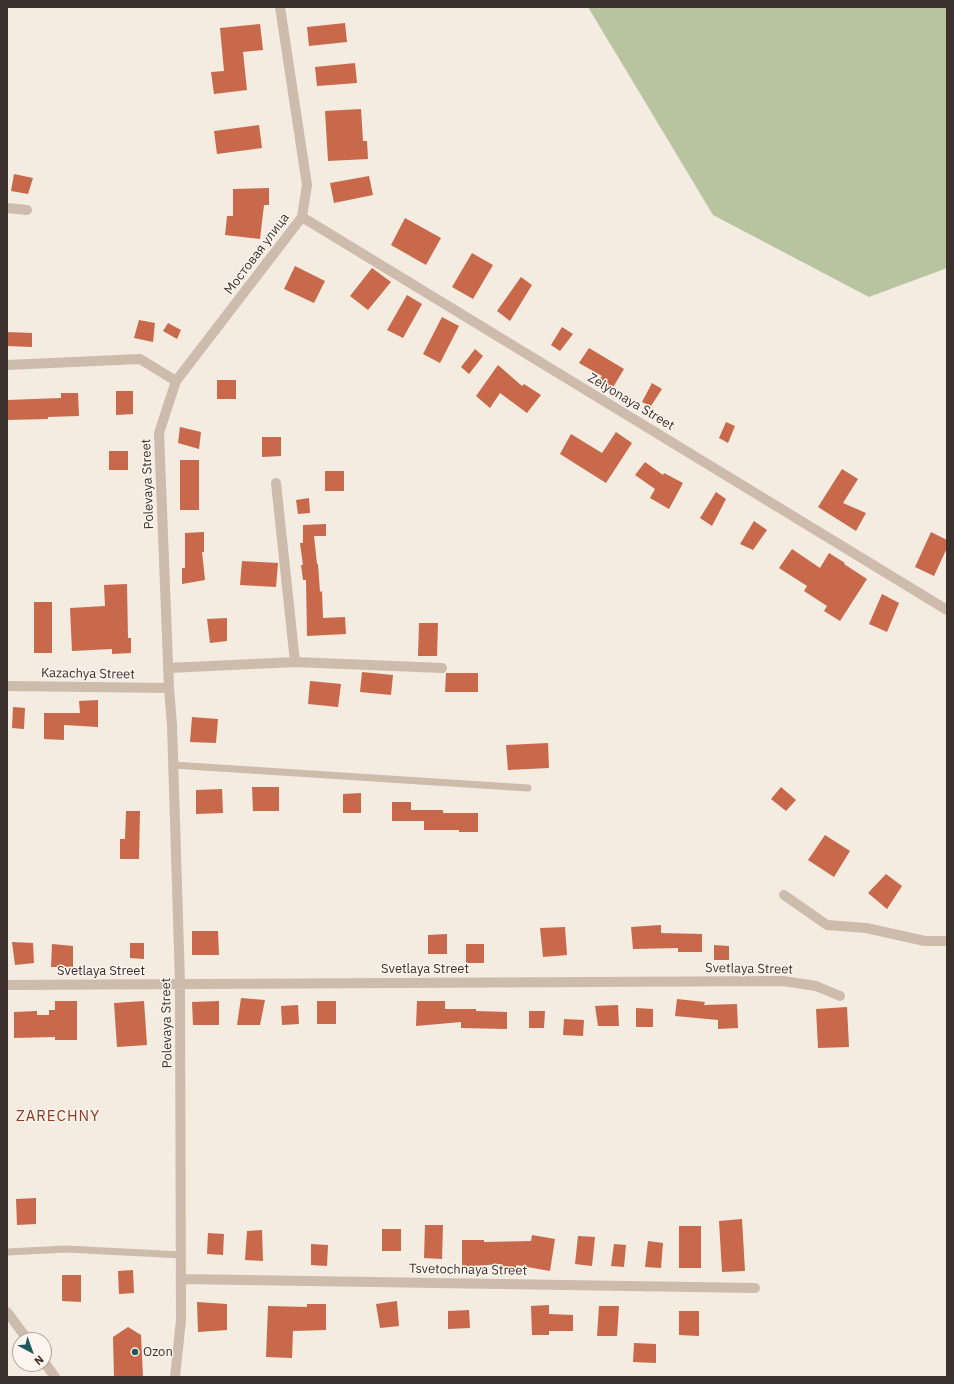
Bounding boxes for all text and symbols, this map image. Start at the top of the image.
street label: Мостовая улица [221,210,293,298]
street label: Zelyonaya Street [585,370,677,434]
street label: Polevaya Street [139,438,157,530]
street label: Kazachya Street [41,665,135,683]
street label: Svetlaya Street [705,960,793,978]
street label: Svetlaya Street [381,961,469,977]
street label: Svetlaya Street [57,963,145,979]
street label: Polevaya Street [158,978,176,1068]
district label: ZARECHNY [16,1108,100,1126]
street label: Tsvetochnaya Street [409,1261,527,1279]
north arrow [12,1332,52,1372]
place label: Ozon [143,1344,173,1360]
marker: Ozon [130,1347,140,1357]
text: N [32,1352,47,1368]

